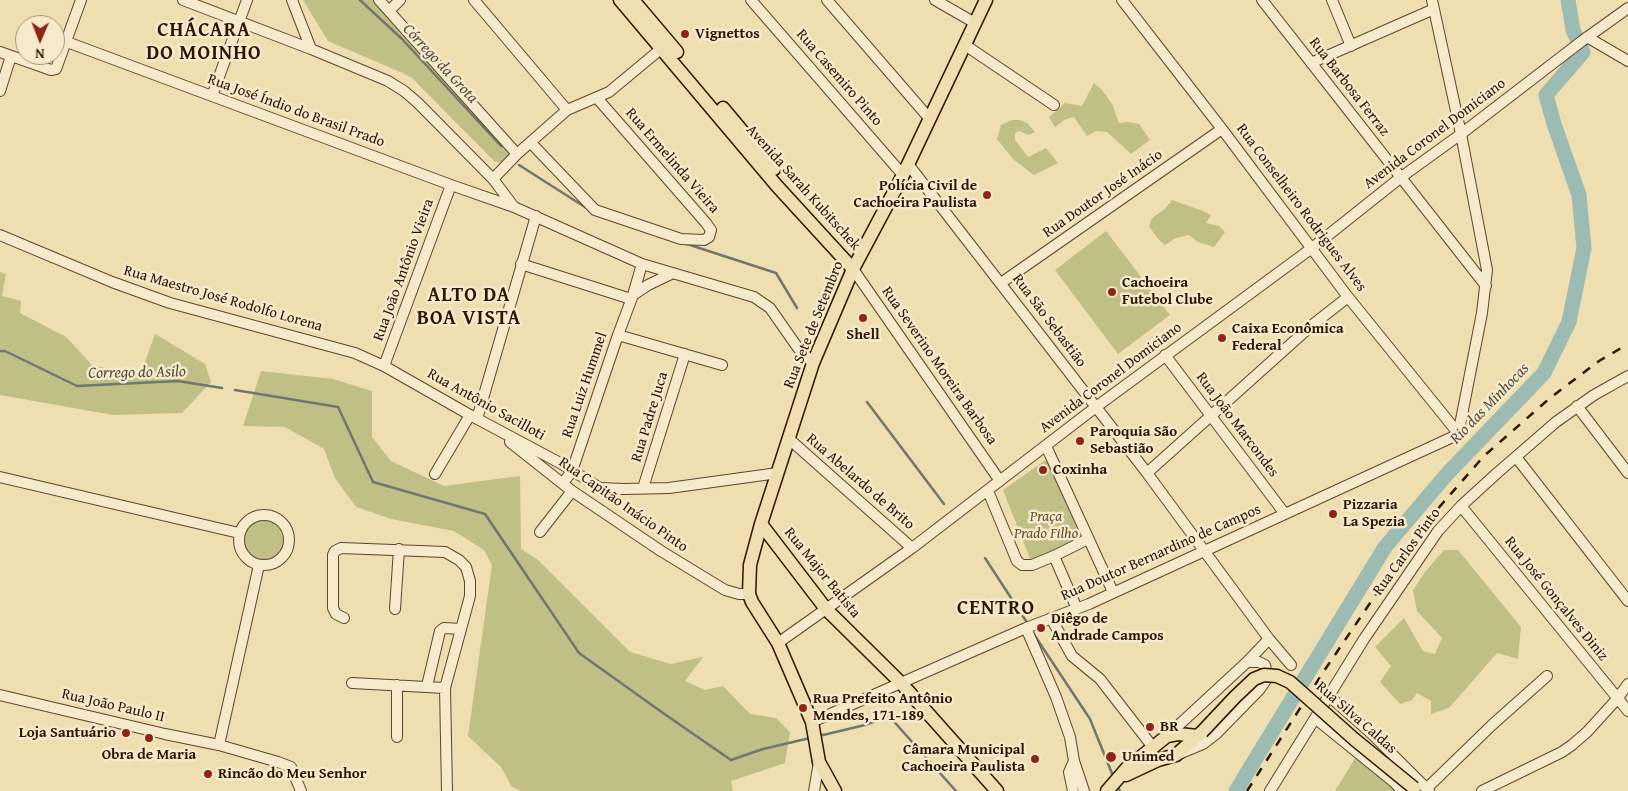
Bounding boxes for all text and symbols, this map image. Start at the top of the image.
north arrow [15,15,65,65]
district label: CHÁCARA DO MOINHO [145,19,263,66]
water label: Córrego da Grota [398,20,482,108]
place label: Vignettos [695,25,760,43]
street label: Rua Casemiro Pinto [792,26,886,130]
marker: Vignettos [679,28,691,40]
street label: Rua Barbosa Ferraz [1305,34,1393,140]
text: N [35,44,45,64]
street label: Rua José Índio do Brasil Prado [205,71,387,151]
street label: Avenida Coronel Domiciano [1360,75,1510,193]
street label: Rua Ermelinda Vieira [621,105,723,217]
street label: Rua Conselheiro Rodrigues Alves [1232,121,1370,295]
street label: Avenida Sarah Kubitschek [742,122,864,254]
street label: Rua Doutor José Inácio [1040,146,1166,242]
place label: Polícia Civil de Cachoeira Paulista [853,177,977,212]
marker: Polícia Civil de Cachoeira Paulista [981,189,993,201]
street label: Rua João Antônio Vieira [370,196,438,344]
street label: Rua Sete de Setembro [780,259,848,391]
street label: Rua Maestro José Rodolfo Lorena [122,262,324,336]
street label: Rua São Sebastião [1008,271,1090,371]
place label: Cachoeira Futebol Clube [1122,274,1213,309]
street label: Rua Severino Moreira Barbosa [877,283,1001,449]
district label: ALTO DA BOA VISTA [416,284,522,331]
marker: Cachoeira Futebol Clube [1106,286,1118,298]
marker: Shell [857,312,869,324]
street label: Avenida Coronel Domiciano [1036,319,1186,437]
place label: Caixa Econômica Federal [1232,320,1344,355]
place label: Shell [846,326,880,344]
street label: Rua Luiz Hummel [559,330,611,440]
marker: Caixa Econômica Federal [1216,332,1228,344]
water label: Rio das Minhocas [1446,359,1534,449]
water label: Corrego do Asilo [88,363,186,383]
street label: Rua Antônio Sacilloti [424,365,548,445]
street label: Rua João Marcondes [1192,369,1282,481]
street label: Rua Padre Juca [628,370,672,464]
place label: Paroquia São Sebastião [1090,423,1177,458]
street label: Rua Abelardo de Brito [802,430,918,534]
marker: Paroquia São Sebastião [1074,435,1086,447]
street label: Rua Capitão Inácio Pinto [555,454,691,556]
place label: Coxinha [1053,461,1107,479]
marker: Coxinha [1037,464,1049,476]
place label: Pizzaria La Spezia [1343,496,1405,531]
street label: Rua Doutor Bernardino de Campos [1058,501,1264,605]
street label: Rua Carlos Pinto [1369,505,1445,599]
park label: Praça Prado Filho [1014,508,1078,543]
marker: Pizzaria La Spezia [1327,508,1339,520]
street label: Rua Major Batista [780,524,864,622]
street label: Rua José Gonçalves Diniz [1500,533,1612,665]
district label: CENTRO [956,597,1036,621]
place label: Diêgo de Andrade Campos [1051,610,1164,645]
marker: Diêgo de Andrade Campos [1035,622,1047,634]
street label: Rua Silva Caldas [1312,678,1400,758]
street label: Rua João Paulo II [60,685,166,727]
place label: Rua Prefeito Antônio Mendes, 171-189 [813,690,952,725]
marker: Rua Prefeito Antônio Mendes, 171-189 [797,702,809,714]
place label: BR [1160,718,1179,736]
marker: BR [1144,721,1156,733]
place label: Loja Santuário [19,724,116,742]
marker: Loja Santuário [120,727,132,739]
marker: Obra de Maria [143,732,155,744]
place label: Câmara Municipal Cachoeira Paulista [901,741,1025,776]
place label: Obra de Maria [102,746,196,764]
place label: Unimed [1122,748,1174,766]
marker: Unimed [1104,750,1118,764]
marker: Câmara Municipal Cachoeira Paulista [1029,753,1041,765]
place label: Rincão do Meu Senhor [218,765,367,783]
marker: Rincão do Meu Senhor [202,768,214,780]

